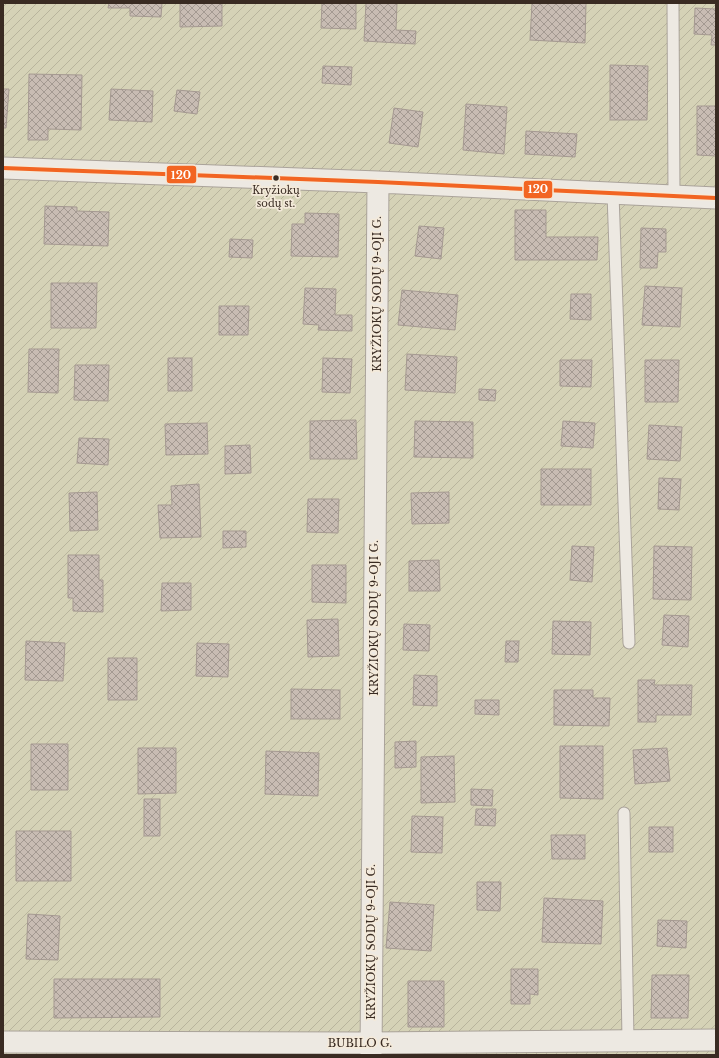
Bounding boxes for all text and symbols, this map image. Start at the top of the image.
line badge: 120 [166,165,197,184]
text: 120 [171,168,191,182]
marker: Kryžiokų sodų st. [271,173,281,183]
line badge: 120 [523,180,553,199]
text: 120 [528,182,548,196]
place label: Kryžiokų sodų st. [252,184,300,210]
street label: KRYŽIOKŲ SODŲ 9-OJI G. [370,216,384,372]
street label: KRYŽIOKŲ SODŲ 9-OJI G. [367,540,381,696]
street label: KRYŽIOKŲ SODŲ 9-OJI G. [364,864,378,1020]
street label: BUBILO G. [328,1036,392,1050]

